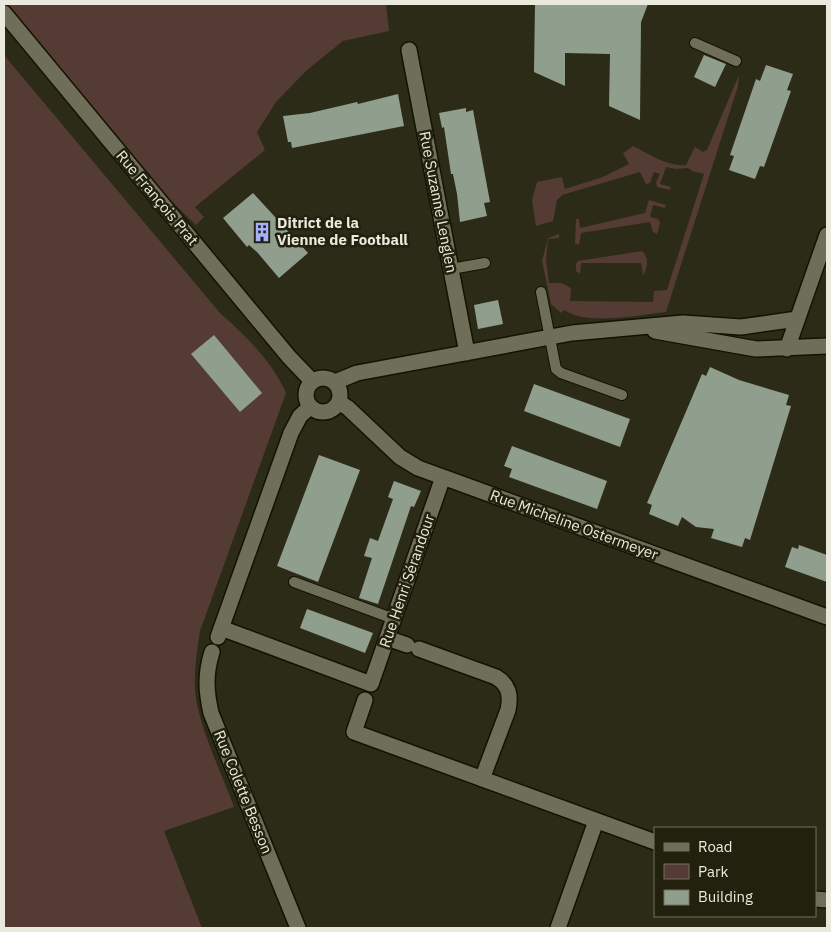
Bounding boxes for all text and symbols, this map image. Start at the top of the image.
street label: Rue Suzanne Lenglen [415,130,462,274]
street label: Rue François Prat [112,146,203,249]
place label: Ditrict de la Vienne de Football [277,213,408,249]
building icon: Ditrict de la Vienne de Football [251,221,273,243]
street label: Rue Micheline Ostermeyer [488,485,661,564]
street label: Rue Henri Sérandour [375,511,438,650]
street label: Rue Colette Besson [210,727,277,856]
legend [654,827,816,917]
text: Road [698,837,733,856]
text: Park [698,862,728,881]
text: Building [698,887,753,906]

